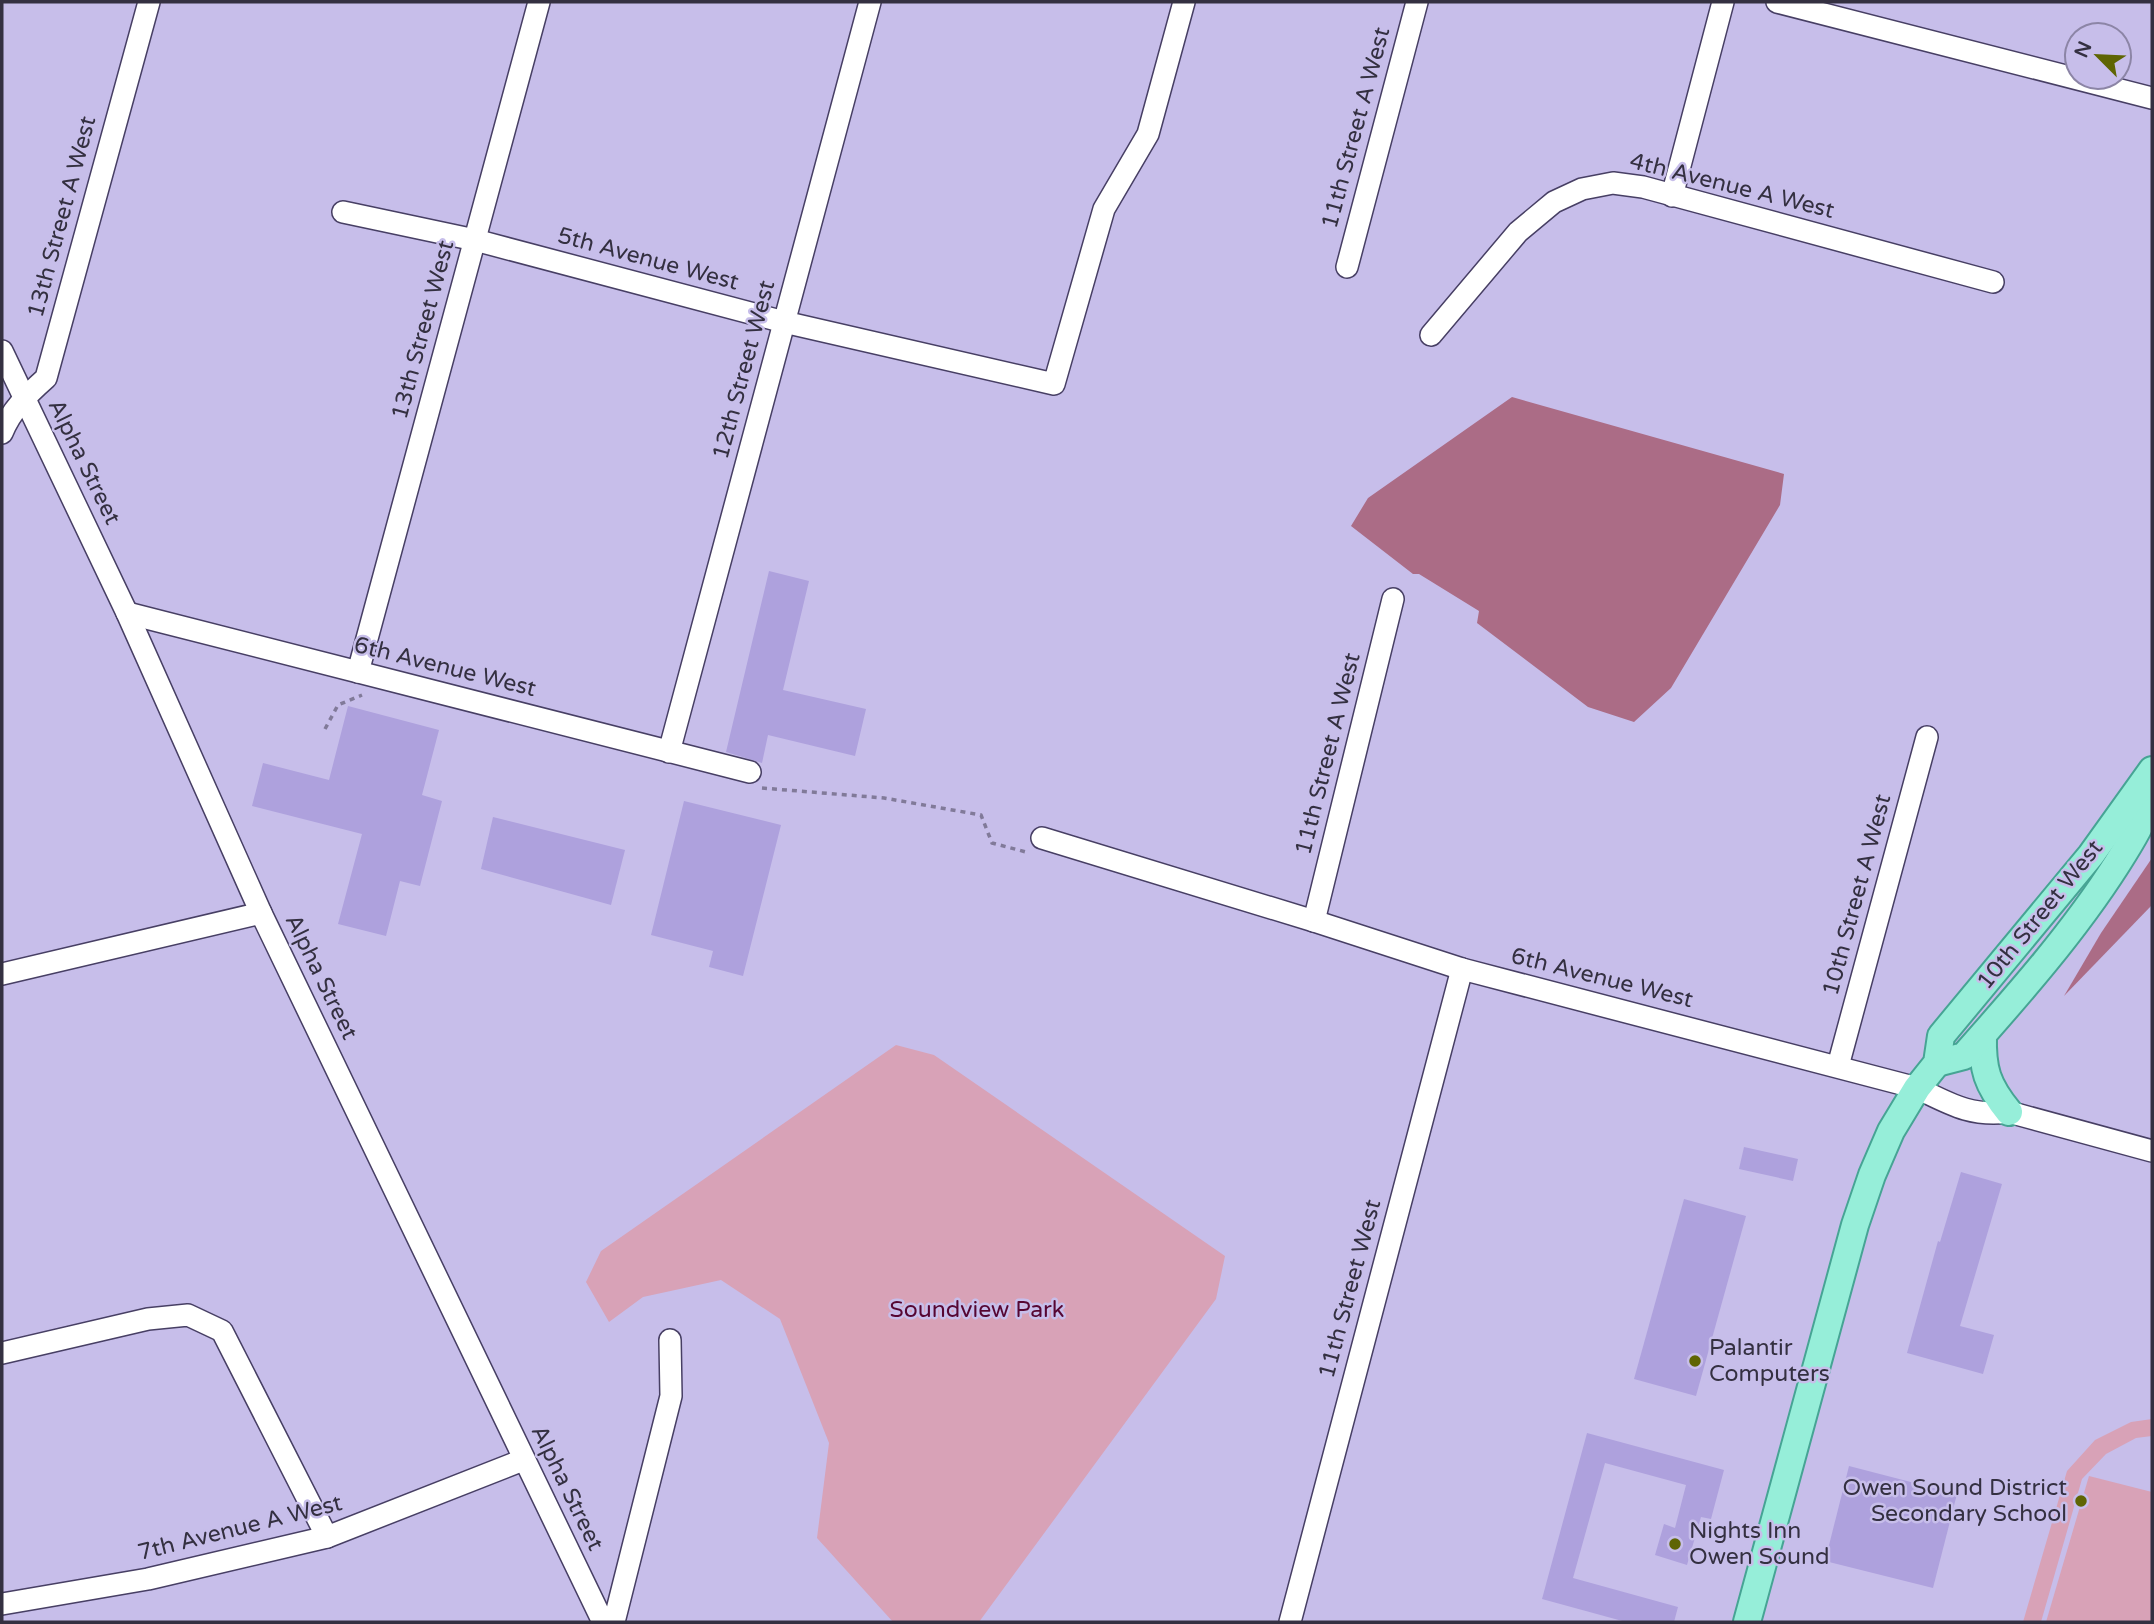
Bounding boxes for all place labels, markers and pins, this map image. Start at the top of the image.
place label: Palantir Computers [1709,1334,1830,1388]
marker: Palantir Computers [1687,1353,1703,1369]
place label: Owen Sound District Secondary School [1843,1474,2067,1528]
marker: Owen Sound District Secondary School [2073,1493,2089,1509]
place label: Nights Inn Owen Sound [1689,1517,1829,1571]
marker: Nights Inn Owen Sound [1667,1536,1683,1552]

